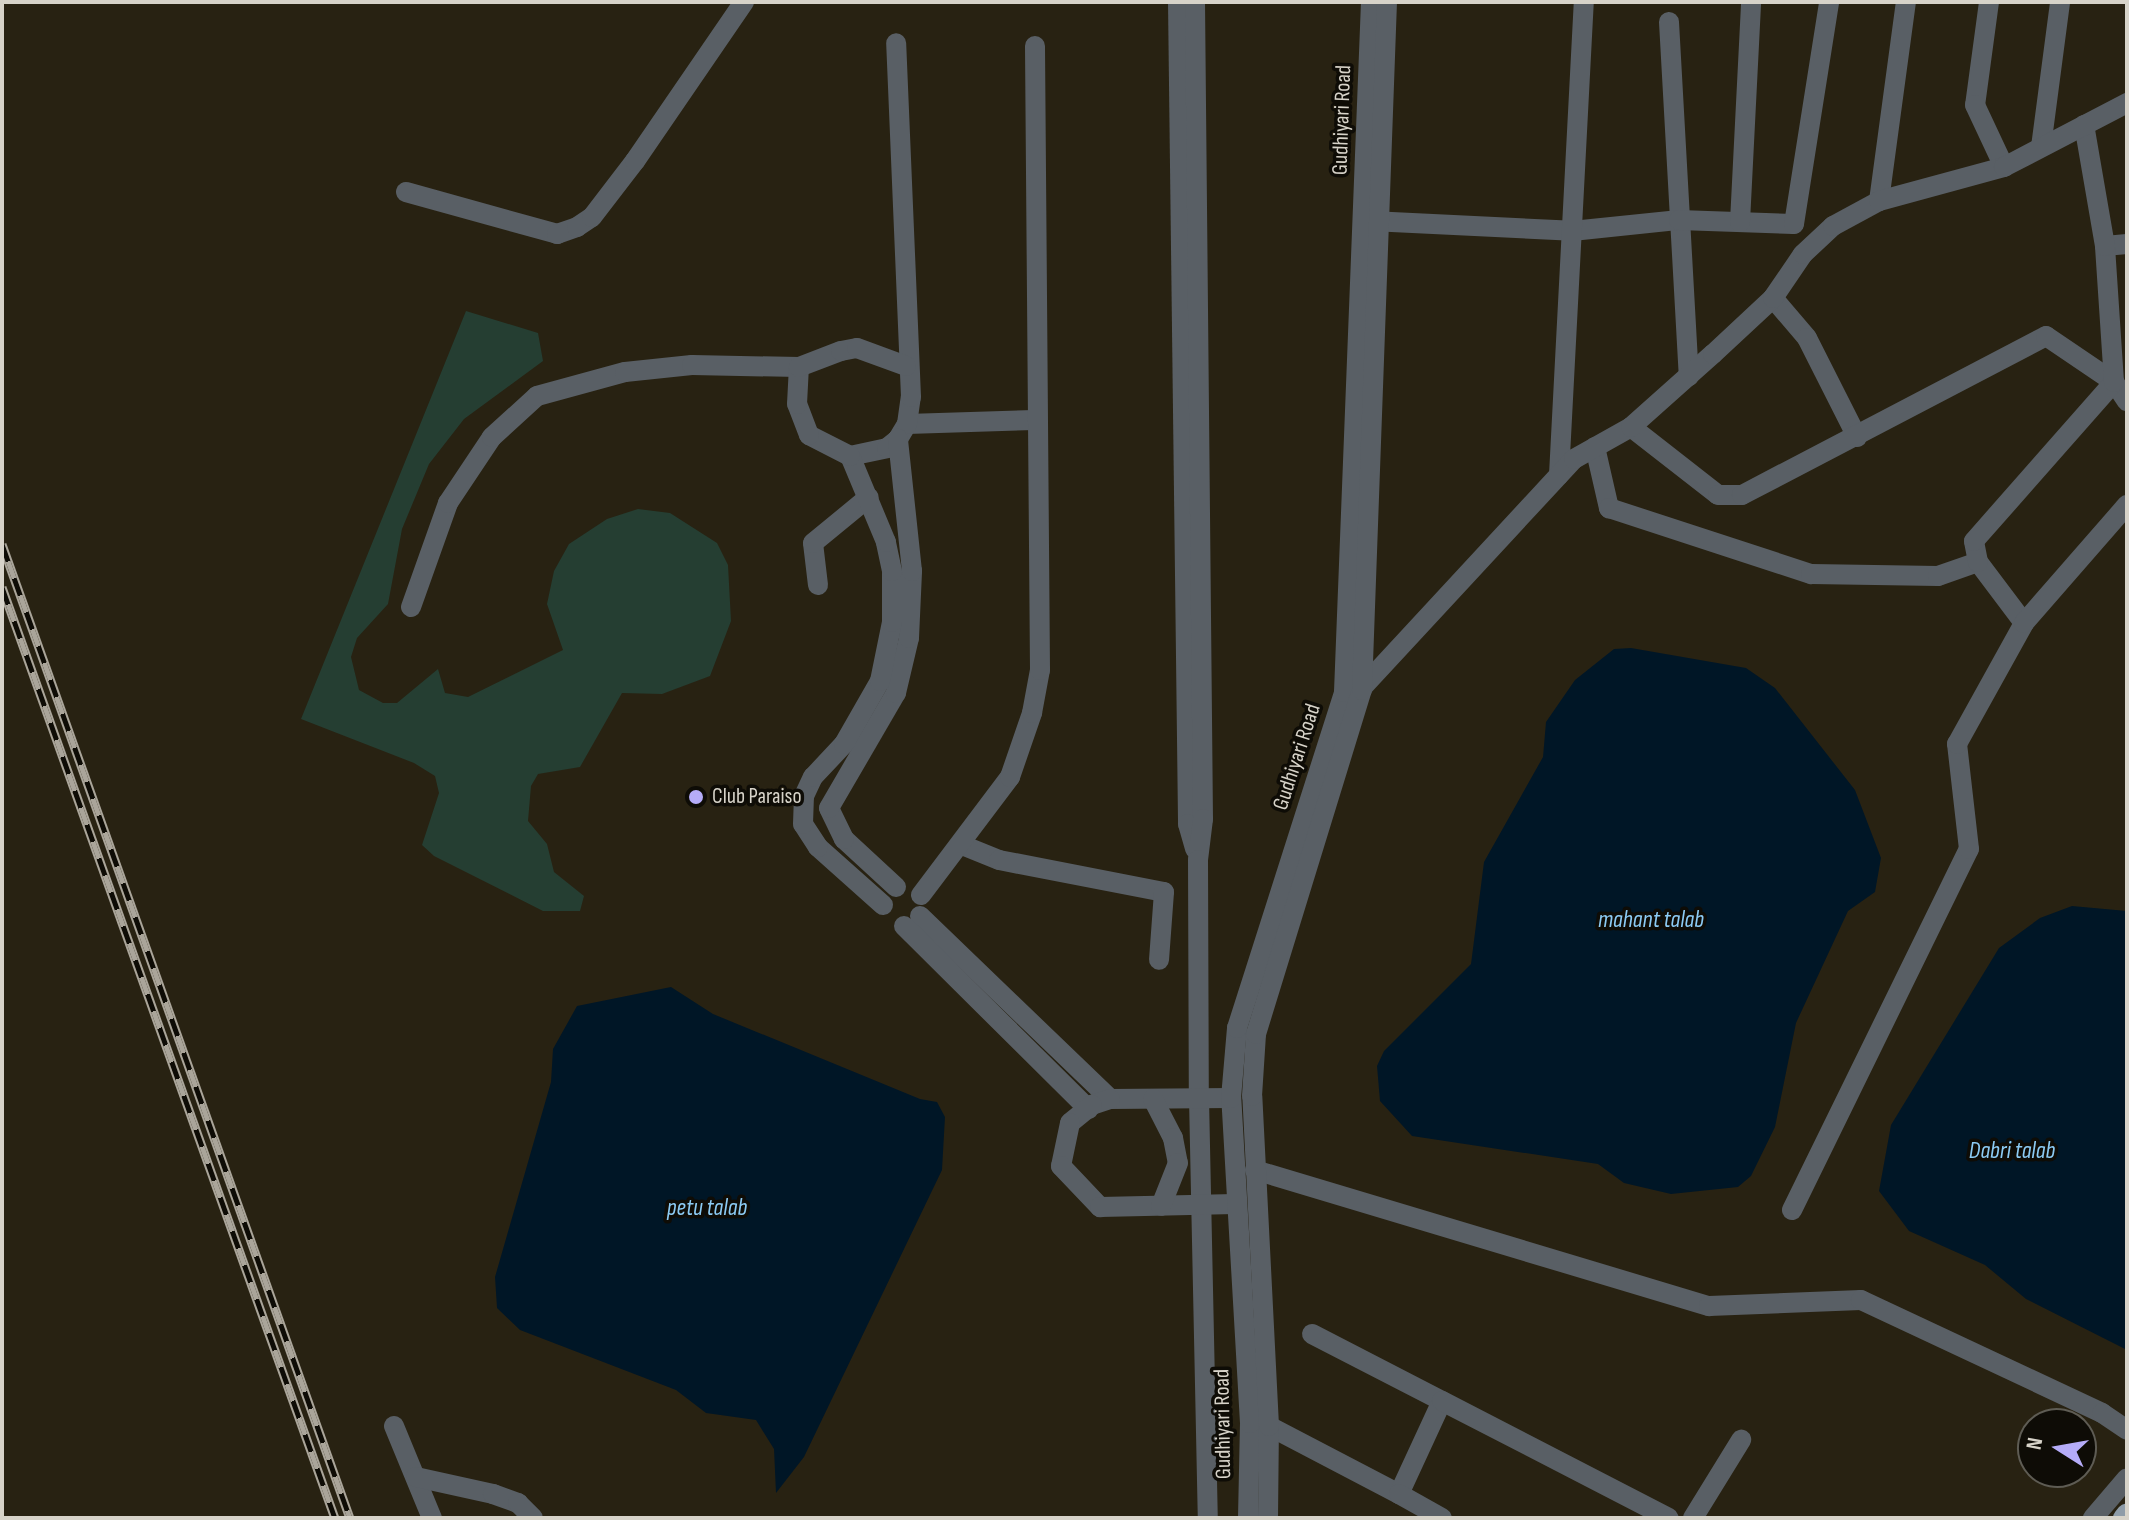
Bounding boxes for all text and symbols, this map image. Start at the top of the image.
street label: Gudhiyari Road [1327,65,1357,175]
street label: Gudhiyari Road [1267,701,1327,813]
place label: Club Paraiso [712,784,802,810]
marker: Club Paraiso [687,788,705,806]
water label: mahant talab [1598,906,1704,934]
water label: Dabri talab [1969,1137,2055,1165]
water label: petu talab [667,1194,747,1222]
street label: Gudhiyari Road [1209,1369,1237,1479]
north arrow [2017,1408,2097,1488]
text: N [2021,1435,2049,1452]

